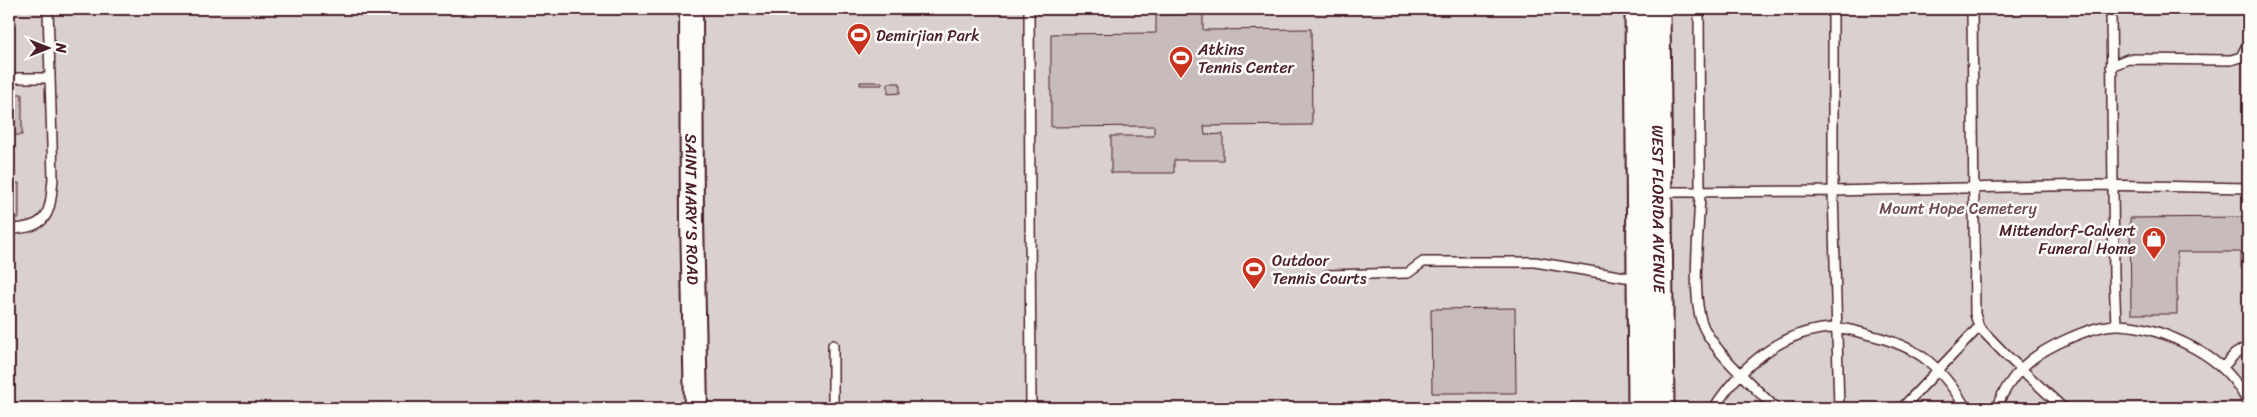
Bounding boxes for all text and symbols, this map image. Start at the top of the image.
place label: Demirjian Park [876,21,980,50]
north arrow [22,22,72,72]
sports icon: Demirjian Park [846,22,872,56]
place label: Atkins Tennis Center [1197,35,1296,82]
text: N [48,42,73,53]
sports icon: Atkins Tennis Center [1168,45,1194,79]
street label: WEST FLORIDA AVENUE [1644,125,1674,294]
street label: SAINT MARY'S ROAD [677,133,708,285]
park label: Mount Hope Cemetery [1879,194,2037,223]
place label: Mittendorf-Calvert Funeral Home [1999,216,2136,263]
shop icon: Mittendorf-Calvert Funeral Home [2141,226,2167,260]
place label: Outdoor Tennis Courts [1272,246,1367,293]
sports icon: Outdoor Tennis Courts [1241,256,1267,290]

